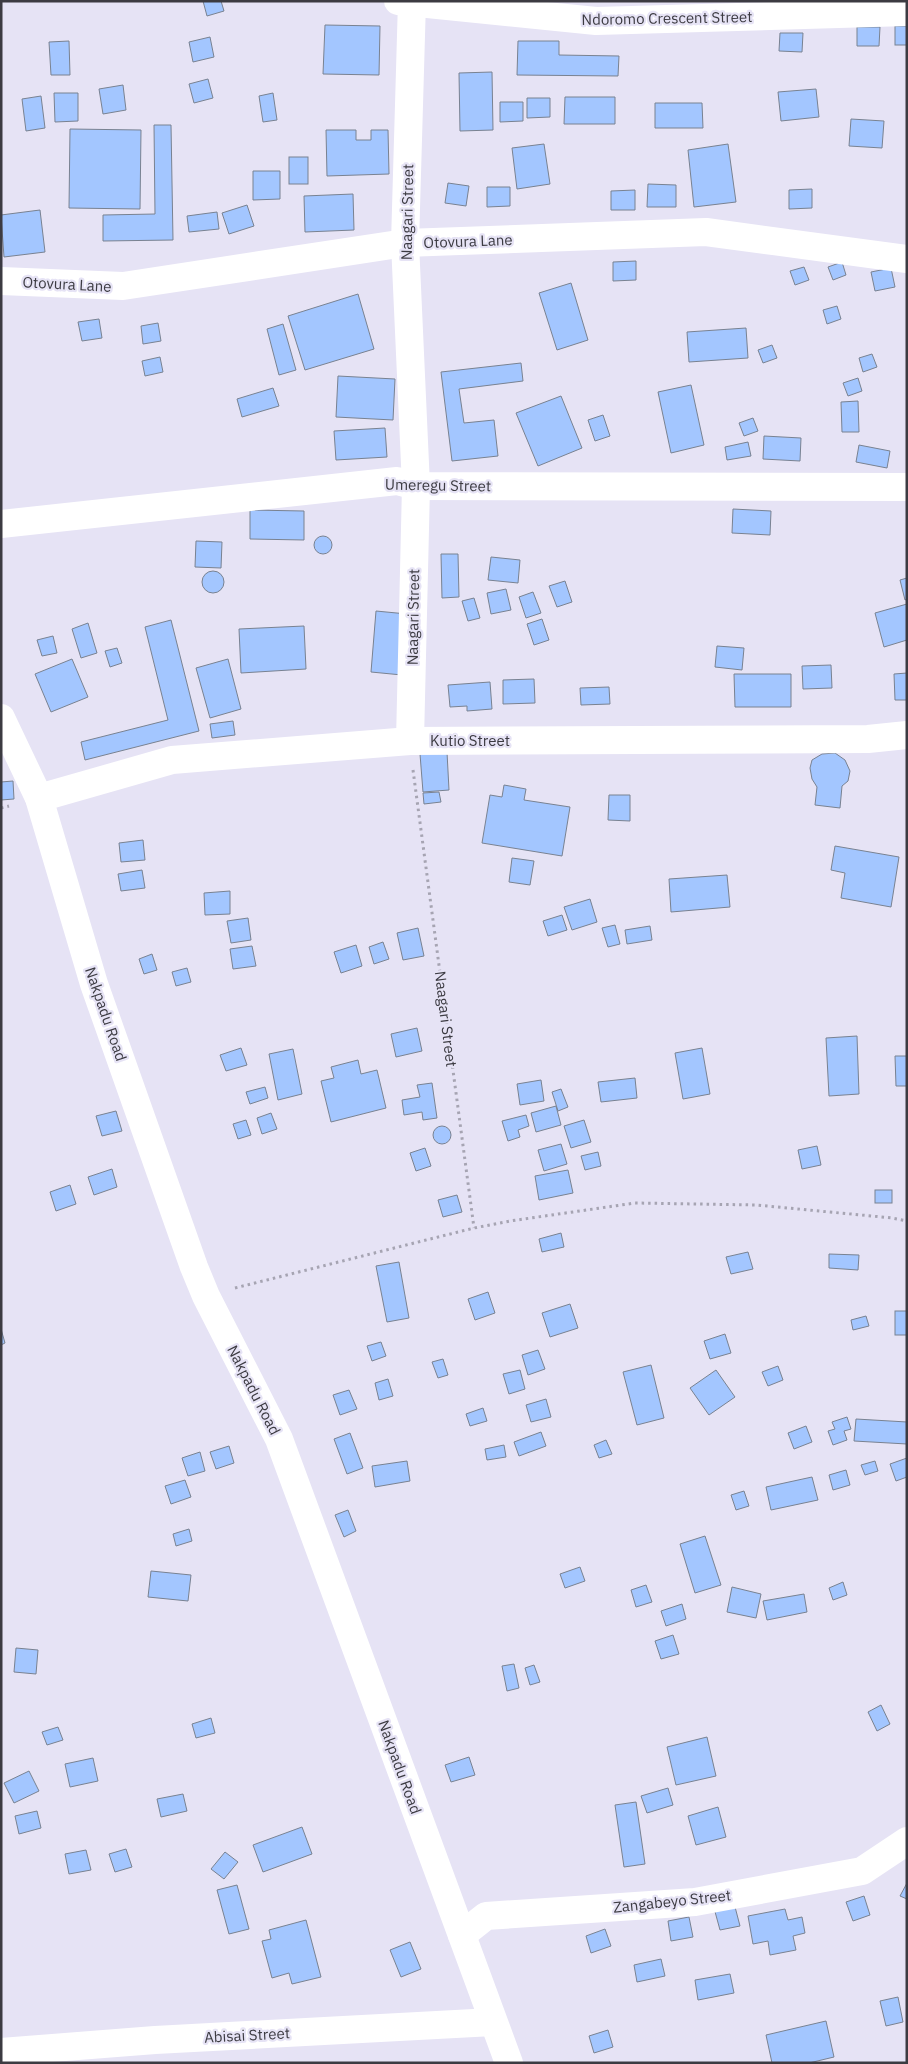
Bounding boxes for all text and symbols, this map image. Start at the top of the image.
street label: Ndoromo Crescent Street [581,7,753,29]
street label: Naagari Street [397,164,417,260]
street label: Otovura Lane [423,230,513,252]
street label: Otovura Lane [22,272,112,296]
street label: Umeregu Street [385,475,491,495]
street label: Naagari Street [403,569,423,665]
street label: Kutio Street [430,731,510,750]
street label: Nakpadu Road [81,964,131,1064]
street label: Naagari Street [431,970,461,1068]
street label: Nakpadu Road [223,1342,285,1438]
street label: Nakpadu Road [374,1717,426,1817]
street label: Zangabeyo Street [612,1885,732,1917]
street label: Abisai Street [204,2023,290,2047]

